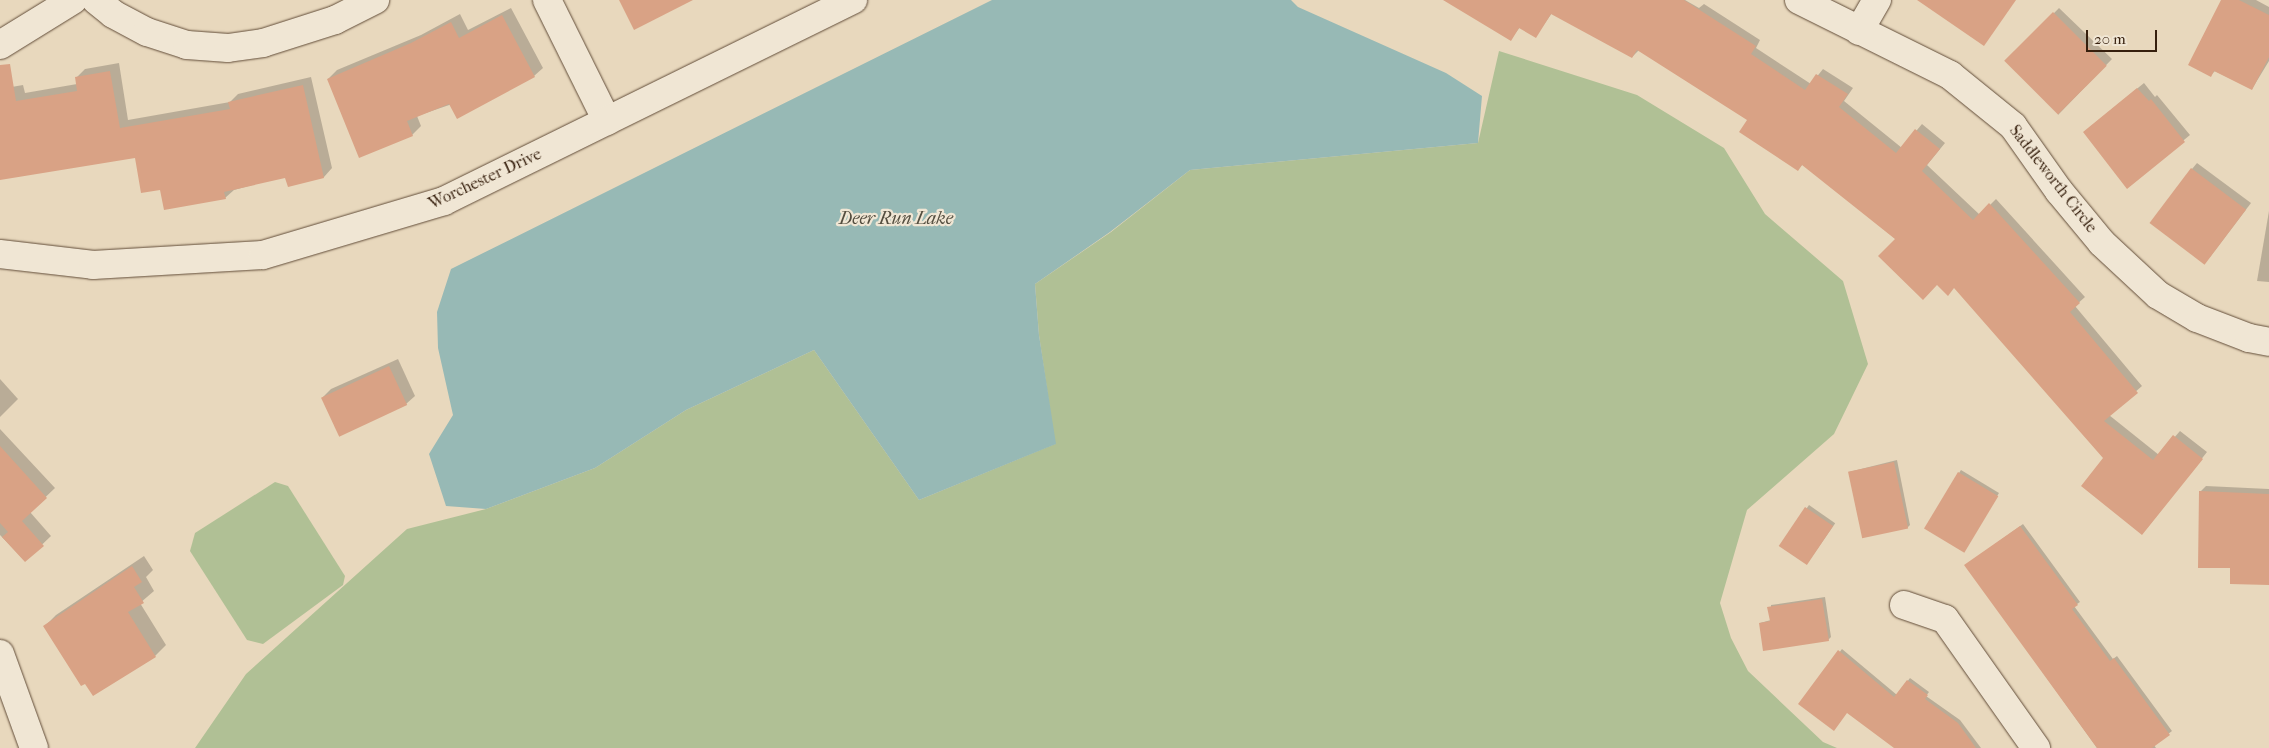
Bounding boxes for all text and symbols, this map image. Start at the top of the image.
scale bar [2089,20,2160,52]
text: 20 m [2094,30,2126,48]
street label: Saddleworth Circle [2005,121,2101,237]
street label: Worchester Drive [426,145,544,213]
water label: Deer Run Lake [839,208,953,230]

